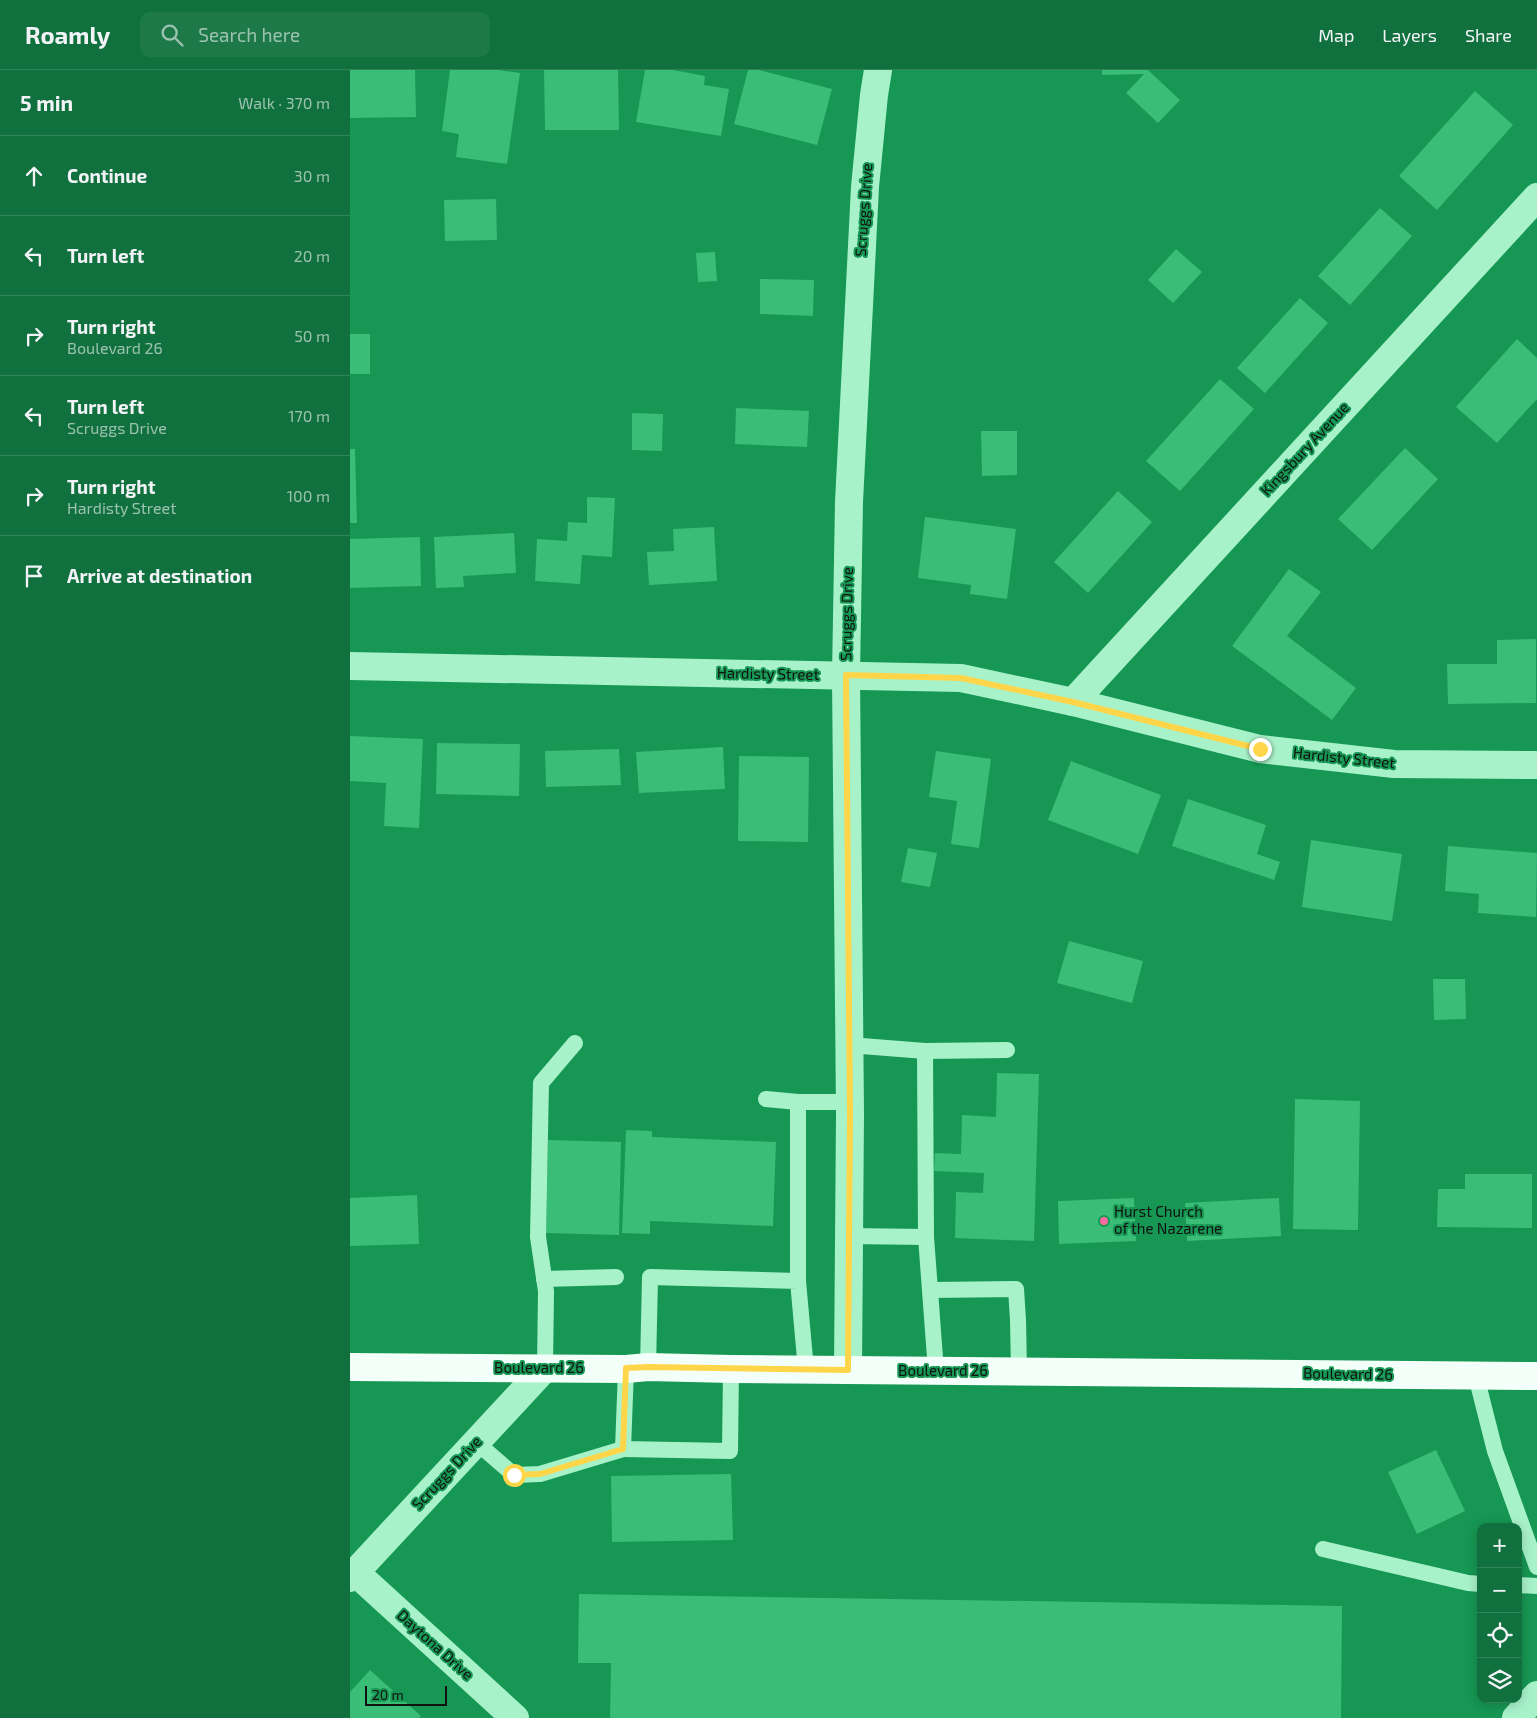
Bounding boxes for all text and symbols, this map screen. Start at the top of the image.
search box [140,12,490,57]
text: Roamly [25,20,110,49]
icon: search [158,21,186,49]
text: Search here [198,23,300,46]
text: Map [1318,24,1354,46]
text: Layers [1382,24,1437,46]
text: Share [1465,24,1512,46]
text: 5 min [20,90,73,115]
text: Walk · 370 m [238,93,330,112]
icon: ahead [20,162,48,190]
street label: Scruggs Drive [851,163,875,257]
text: Continue [67,164,147,187]
text: 30 m [294,166,330,185]
icon: left [20,242,48,270]
text: Turn left [67,244,144,267]
text: 20 m [294,246,330,265]
text: Turn right [67,315,155,338]
icon: right [20,322,48,350]
text: 50 m [294,326,330,345]
text: Boulevard 26 [67,338,163,357]
text: Turn left [67,395,144,418]
street label: Kingsbury Avenue [1256,398,1352,499]
icon: left [20,402,48,430]
text: 170 m [288,406,330,425]
text: Scruggs Drive [67,418,167,437]
text: Turn right [67,475,155,498]
icon: right [20,482,48,510]
text: 100 m [287,486,330,505]
text: Hardisty Street [67,498,176,517]
icon: arrive [20,562,48,590]
text: Arrive at destination [67,564,252,587]
street label: Scruggs Drive [836,567,856,661]
street label: Hardisty Street [717,663,820,683]
route end [1249,738,1272,761]
street label: Hardisty Street [1292,743,1396,771]
place label: Hurst Church of the Nazarene [1114,1202,1222,1237]
marker: Hurst Church of the Nazarene [1098,1215,1110,1227]
street label: Boulevard 26 [494,1358,584,1376]
street label: Boulevard 26 [898,1361,988,1379]
street label: Boulevard 26 [1303,1363,1393,1383]
street label: Scruggs Drive [408,1432,485,1513]
route start [503,1464,526,1487]
map controls [1477,1523,1522,1703]
button: + [1477,1523,1522,1568]
button: − [1477,1568,1522,1613]
street label: Daytona Drive [394,1605,477,1683]
button: locate [1477,1613,1522,1658]
button: layers [1477,1658,1522,1703]
scale bar [365,1683,448,1706]
text: 20 m [372,1686,404,1703]

